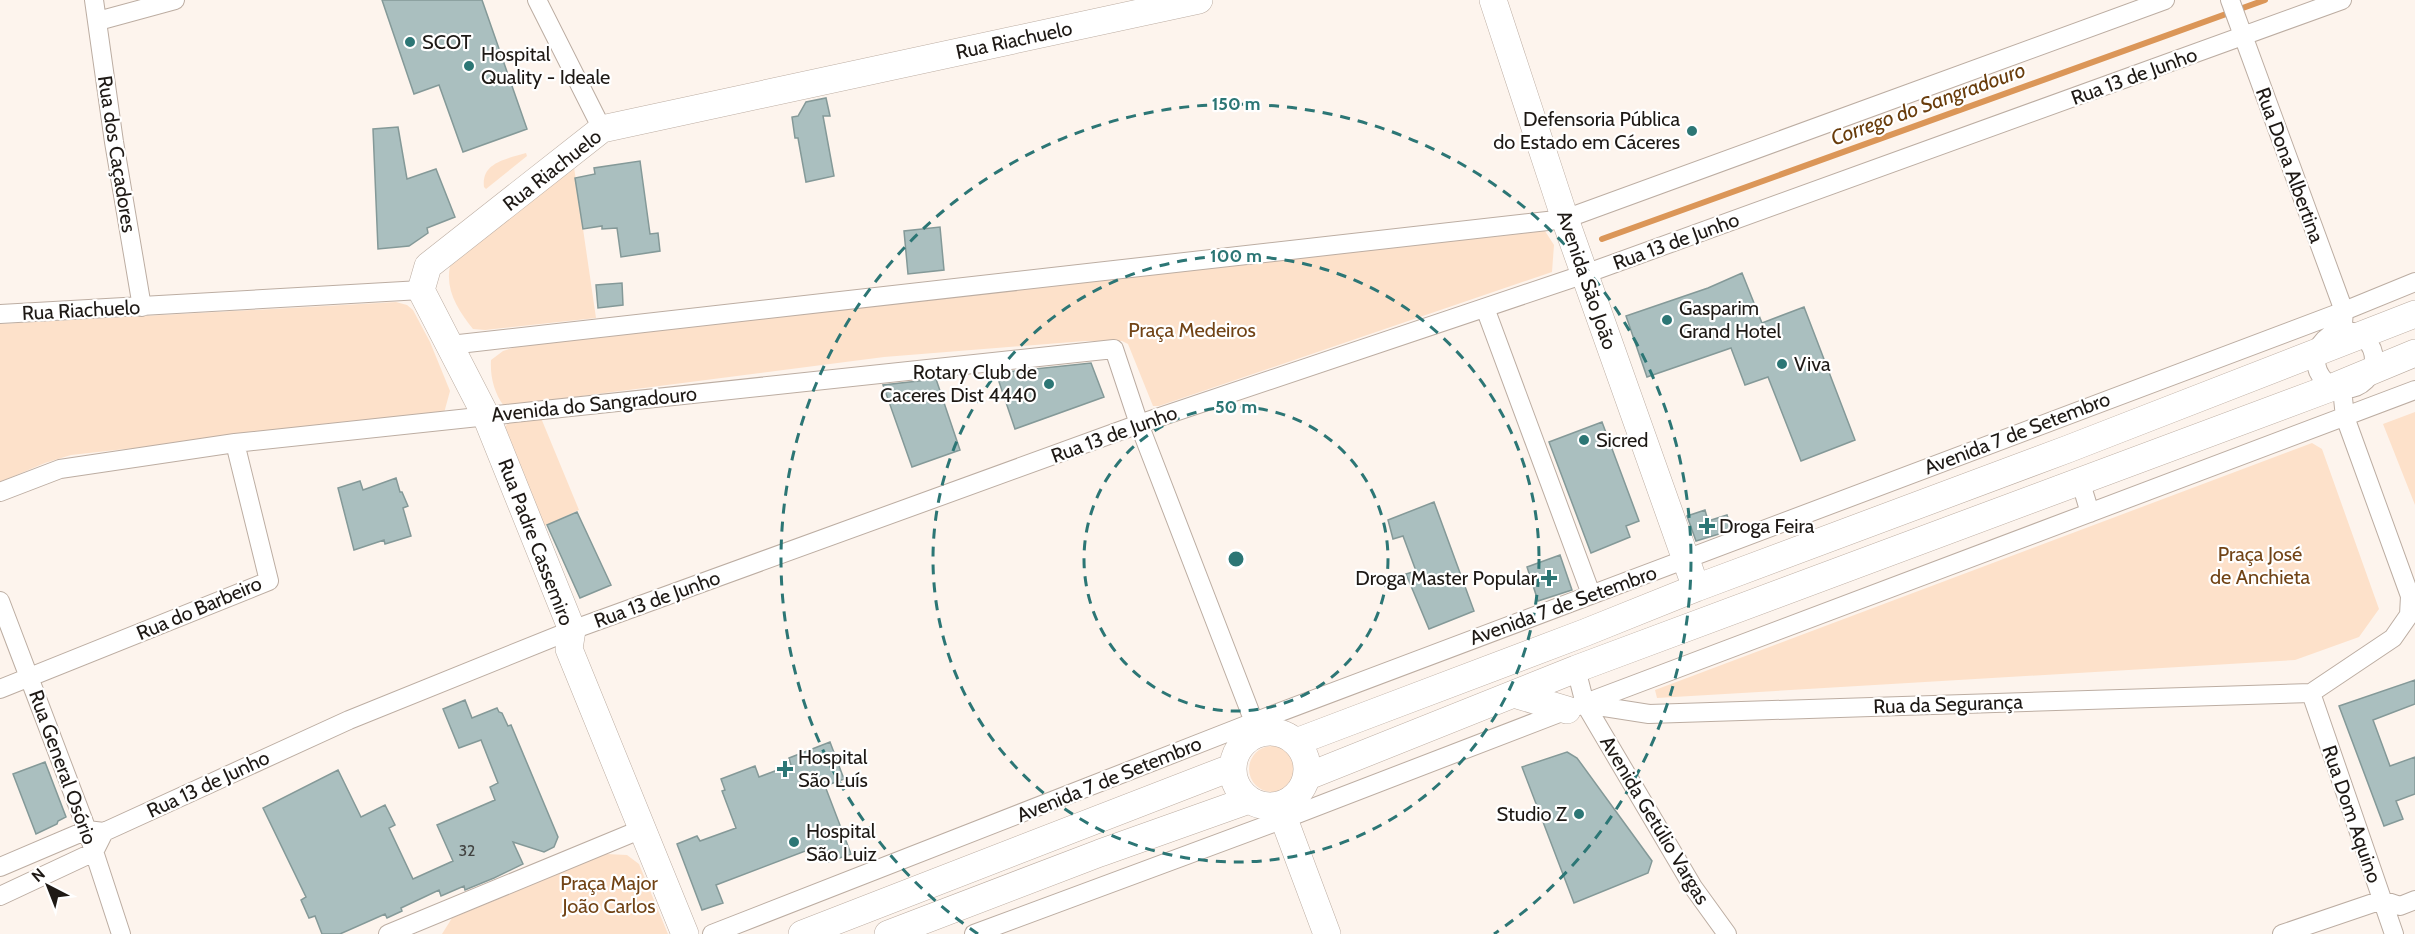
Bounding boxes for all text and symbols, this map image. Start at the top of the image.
street label: Rua Riachuelo [954,16,1074,64]
place label: SCOT [422,30,472,54]
marker: SCOT [403,35,417,49]
place label: Hospital Quality - Ideale [481,42,610,89]
street label: Rua 13 de Junho [2068,42,2200,110]
water label: Corrego do Sangradouro [1827,57,2028,150]
marker: Hospital Quality - Ideale [462,59,476,73]
street label: Rua dos Caçadores [93,74,141,234]
street label: Rua Dona Albertina [2251,84,2329,246]
text: 150 m [1212,93,1260,115]
place label: Defensoria Pública do Estado em Cáceres [1493,107,1680,154]
street label: Rua Riachuelo [498,124,606,216]
marker: Defensoria Pública do Estado em Cáceres [1685,124,1699,138]
street label: Avenida São João [1552,207,1622,353]
street label: Rua 13 de Junho [1610,207,1742,275]
text: 100 m [1210,245,1262,267]
street label: Rua Riachuelo [21,295,141,325]
place label: Gasparim Grand Hotel [1679,296,1781,343]
marker: Gasparim Grand Hotel [1660,313,1674,327]
park label: Praça Medeiros [1128,318,1256,342]
place label: Viva [1794,352,1831,376]
marker: Viva [1775,357,1789,371]
place label: Rotary Club de Caceres Dist 4440 [880,360,1037,407]
marker: Rotary Club de Caceres Dist 4440 [1042,377,1056,391]
street label: Avenida do Sangradouro [490,381,698,427]
street label: Avenida 7 de Setembro [1921,386,2113,480]
text: 50 m [1215,396,1257,418]
street label: Rua 13 de Junho [1048,400,1180,468]
place label: Sicred [1596,428,1648,452]
marker: Sicred [1577,433,1591,447]
street label: Rua Padre Cassemiro [493,455,579,629]
place label: Droga Feira [1719,514,1815,538]
marker: Droga Feira [1700,519,1714,533]
park label: Praça José de Anchieta [2210,542,2310,589]
centre of rings [1226,549,1246,569]
street label: Avenida 7 de Setembro [1466,560,1660,650]
street label: Rua 13 de Junho [591,565,723,633]
place label: Droga Master Popular [1355,566,1538,590]
street label: Rua do Barbeiro [133,571,265,645]
marker: Droga Master Popular [1542,571,1556,585]
street label: Rua General Osório [24,687,102,847]
street label: Rua da Segurança [1873,689,2024,719]
street label: Avenida 7 de Setembro [1013,731,1205,827]
street label: Avenida Getúlio Vargas [1595,731,1715,909]
street label: Rua Dom Aquino [2317,742,2387,886]
street label: Rua 13 de Junho [143,745,273,823]
place label: Hospital São Luís [798,745,868,792]
marker: Hospital São Luís [776,760,794,778]
place label: Studio Z [1497,802,1567,826]
marker: Studio Z [1572,807,1586,821]
place label: Hospital São Luiz [806,819,877,866]
marker: Hospital São Luiz [787,835,801,849]
house number: 32 [458,841,476,860]
north arrow [18,856,78,916]
text: N [28,864,49,886]
park label: Praça Major João Carlos [560,871,658,918]

